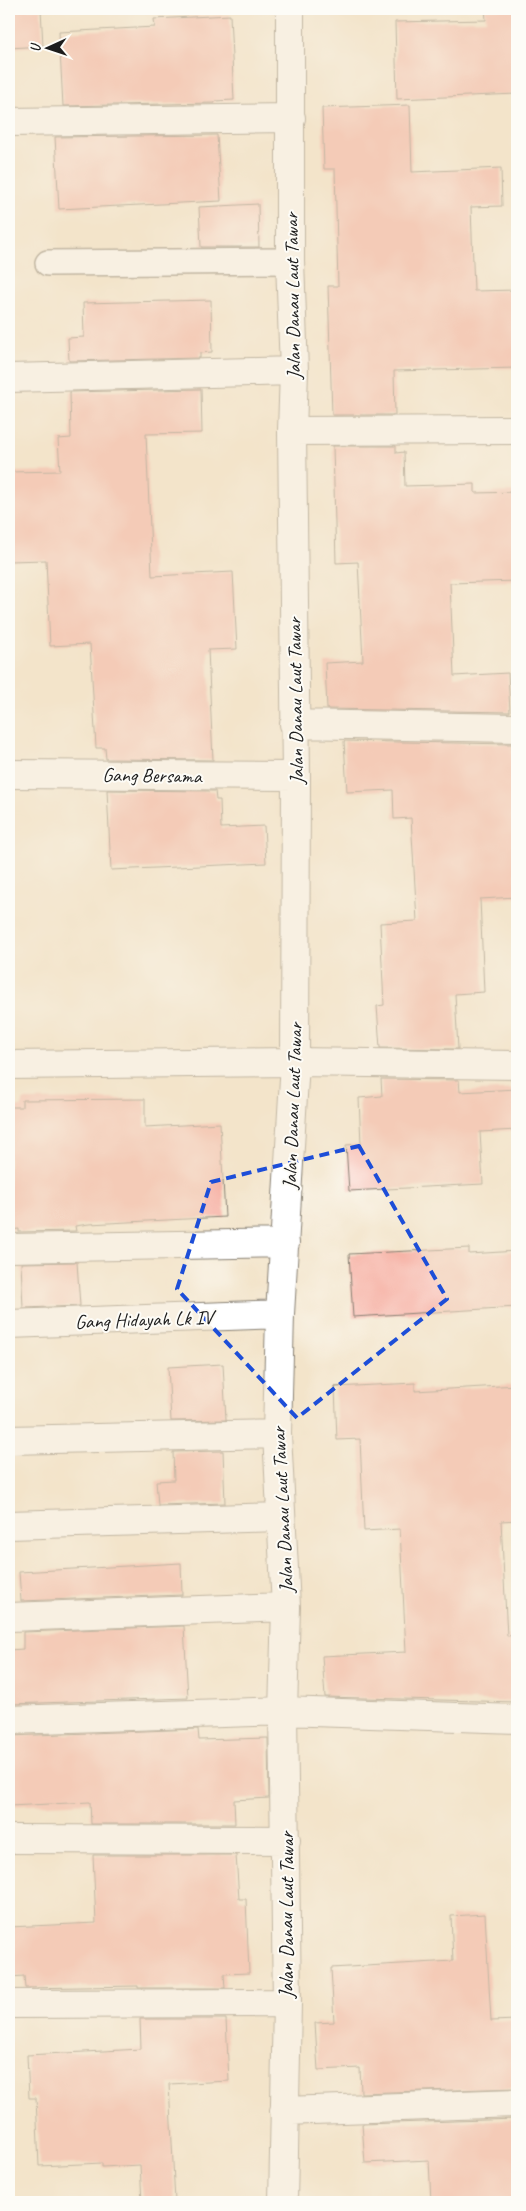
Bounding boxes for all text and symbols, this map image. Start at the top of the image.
north arrow [22,22,72,72]
text: U [27,42,44,52]
street label: Jalan Danau Laut Tawar [279,211,306,380]
street label: Jalan Danau Laut Tawar [282,616,309,785]
street label: Gang Bersama [102,762,203,789]
street label: Jalan Danau Laut Tawar [277,1021,308,1191]
street label: Gang Hidayah Lk IV [74,1304,218,1334]
street label: Jalan Danau Laut Tawar [266,1424,299,1595]
street label: Jalan Danau Laut Tawar [274,1830,299,1999]

